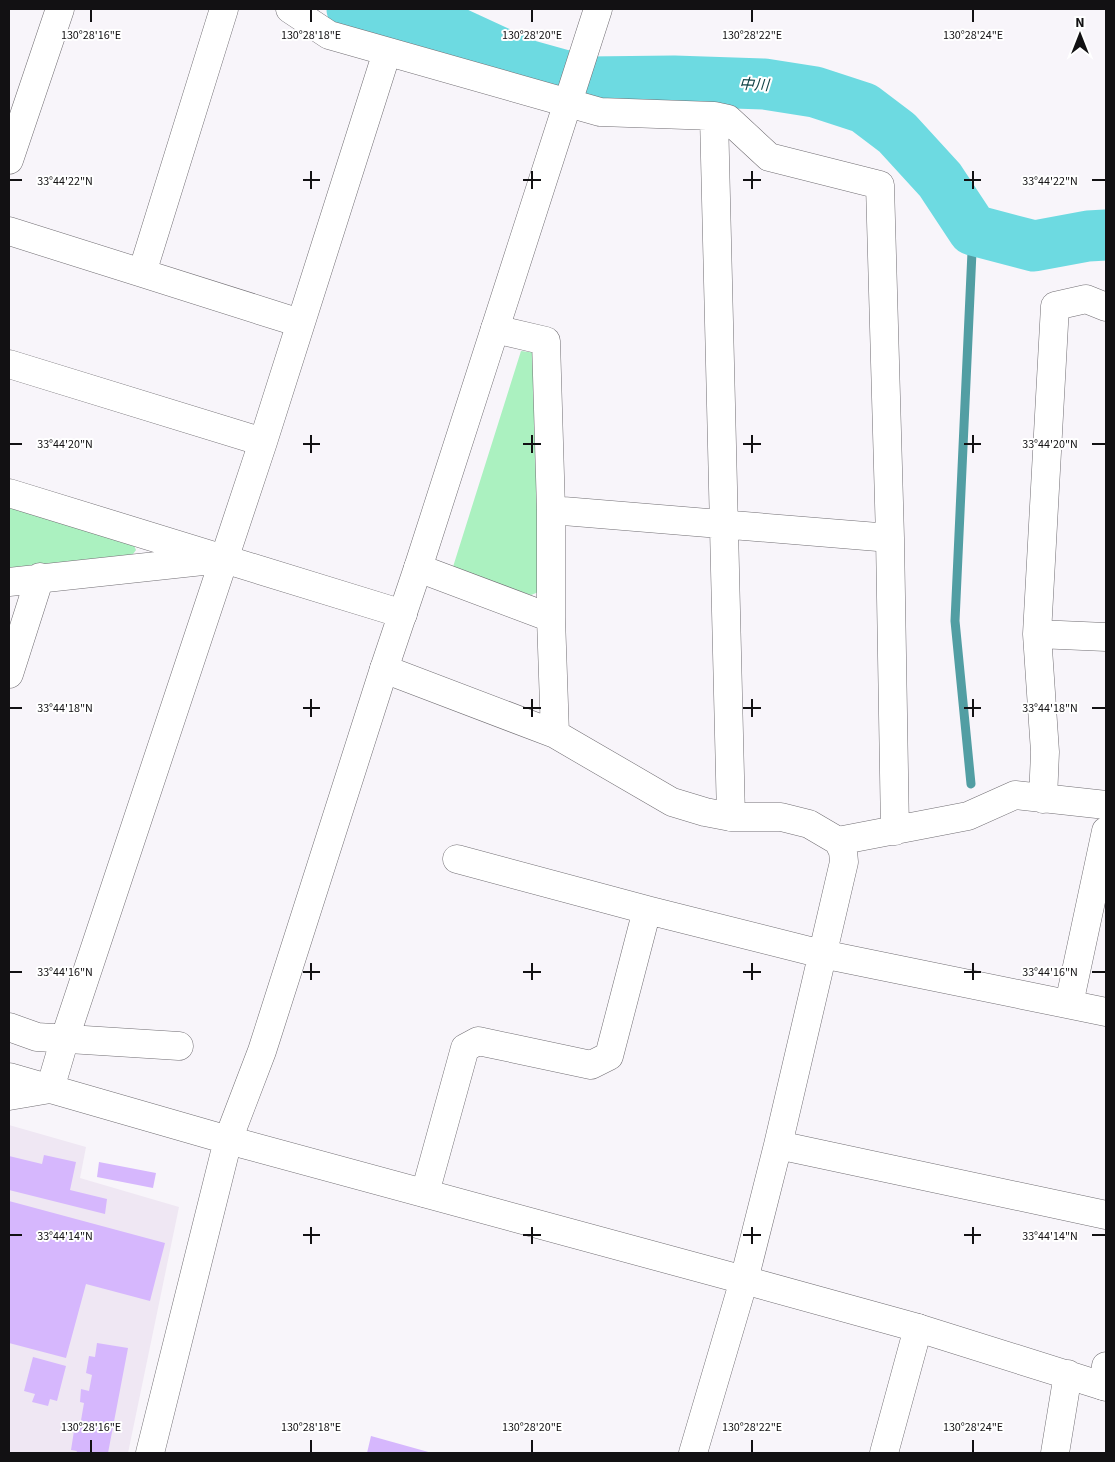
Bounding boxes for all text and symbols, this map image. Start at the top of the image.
north arrow [1055,10,1105,60]
text: N [1075,13,1085,33]
text: 130°28'16"E [61,27,121,44]
text: 130°28'18"E [281,27,341,44]
text: 130°28'20"E [502,27,562,44]
text: 130°28'22"E [722,27,782,44]
text: 130°28'24"E [943,27,1003,44]
water label: 中川 [738,74,772,96]
text: 33°44'22"N [37,173,93,190]
text: 33°44'22"N [1022,173,1078,190]
text: 33°44'20"N [37,436,93,453]
text: 33°44'20"N [1022,436,1078,453]
text: 33°44'18"N [37,700,93,717]
text: 33°44'18"N [1022,700,1078,717]
text: 33°44'16"N [37,964,93,981]
text: 33°44'16"N [1022,964,1078,981]
text: 33°44'14"N [37,1228,93,1245]
text: 33°44'14"N [1022,1228,1078,1245]
text: 130°28'16"E [61,1419,121,1436]
text: 130°28'18"E [281,1419,341,1436]
text: 130°28'20"E [502,1419,562,1436]
text: 130°28'22"E [722,1419,782,1436]
text: 130°28'24"E [943,1419,1003,1436]

